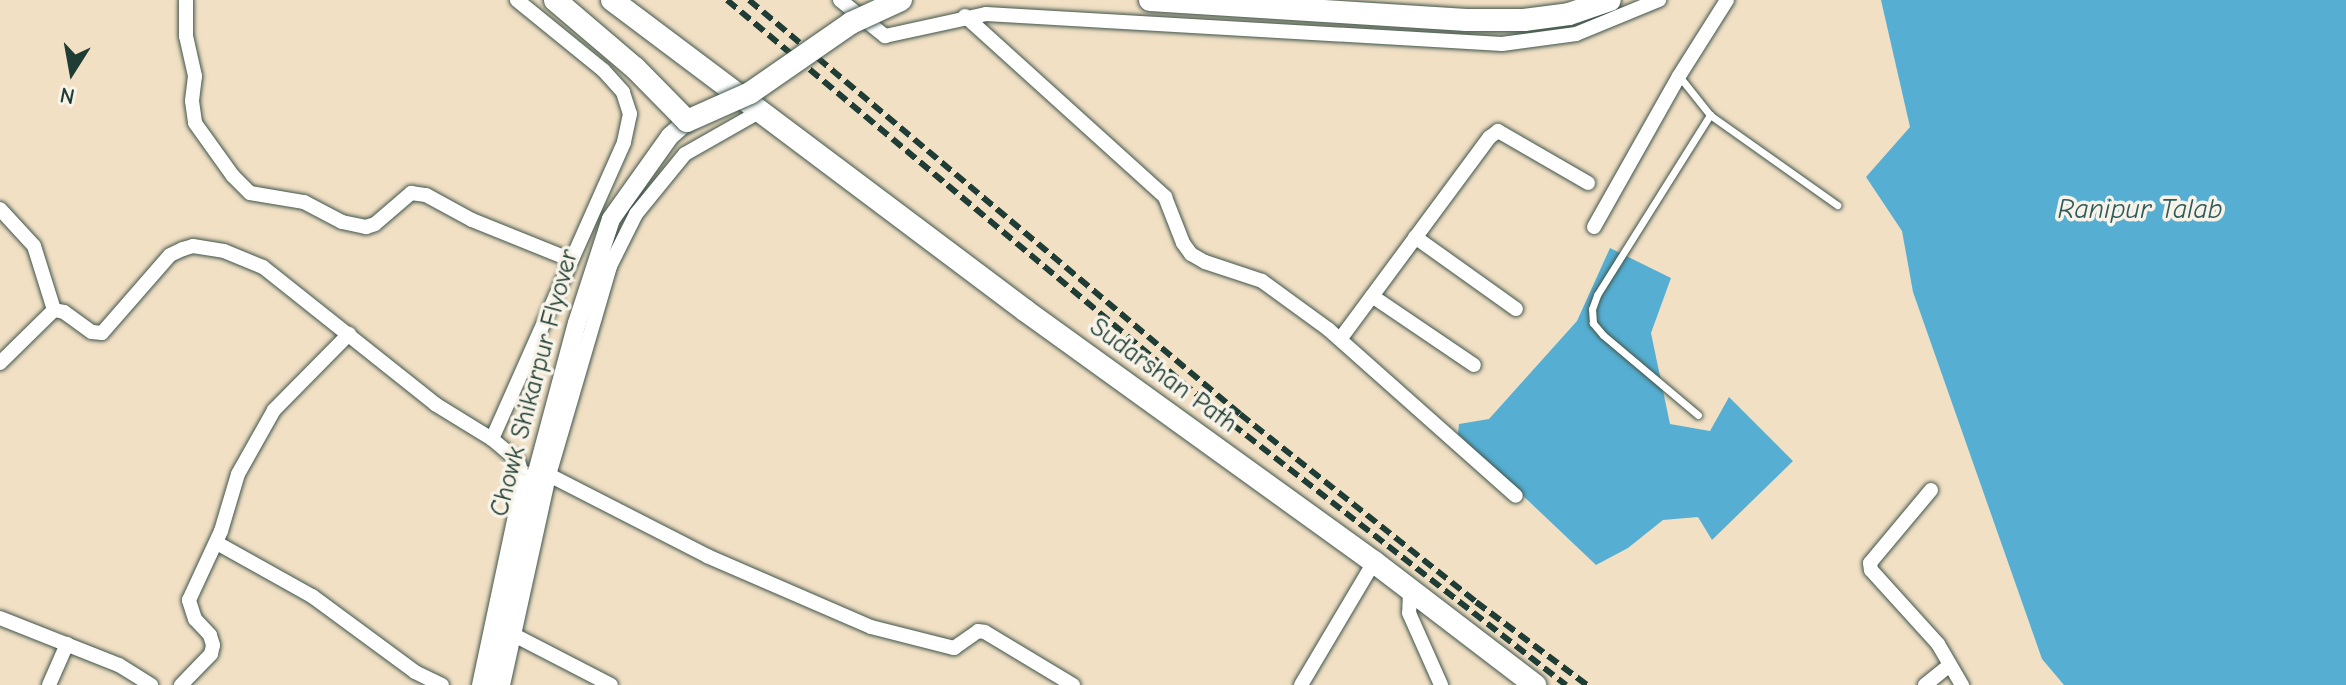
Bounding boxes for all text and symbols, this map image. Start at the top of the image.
north arrow [32,32,112,112]
text: N [58,81,77,110]
water label: Ranipur Talab [2057,192,2223,226]
street label: Chowk Shikarpur Flyover [484,246,586,520]
street label: Sudarshan Path [1083,312,1243,440]

